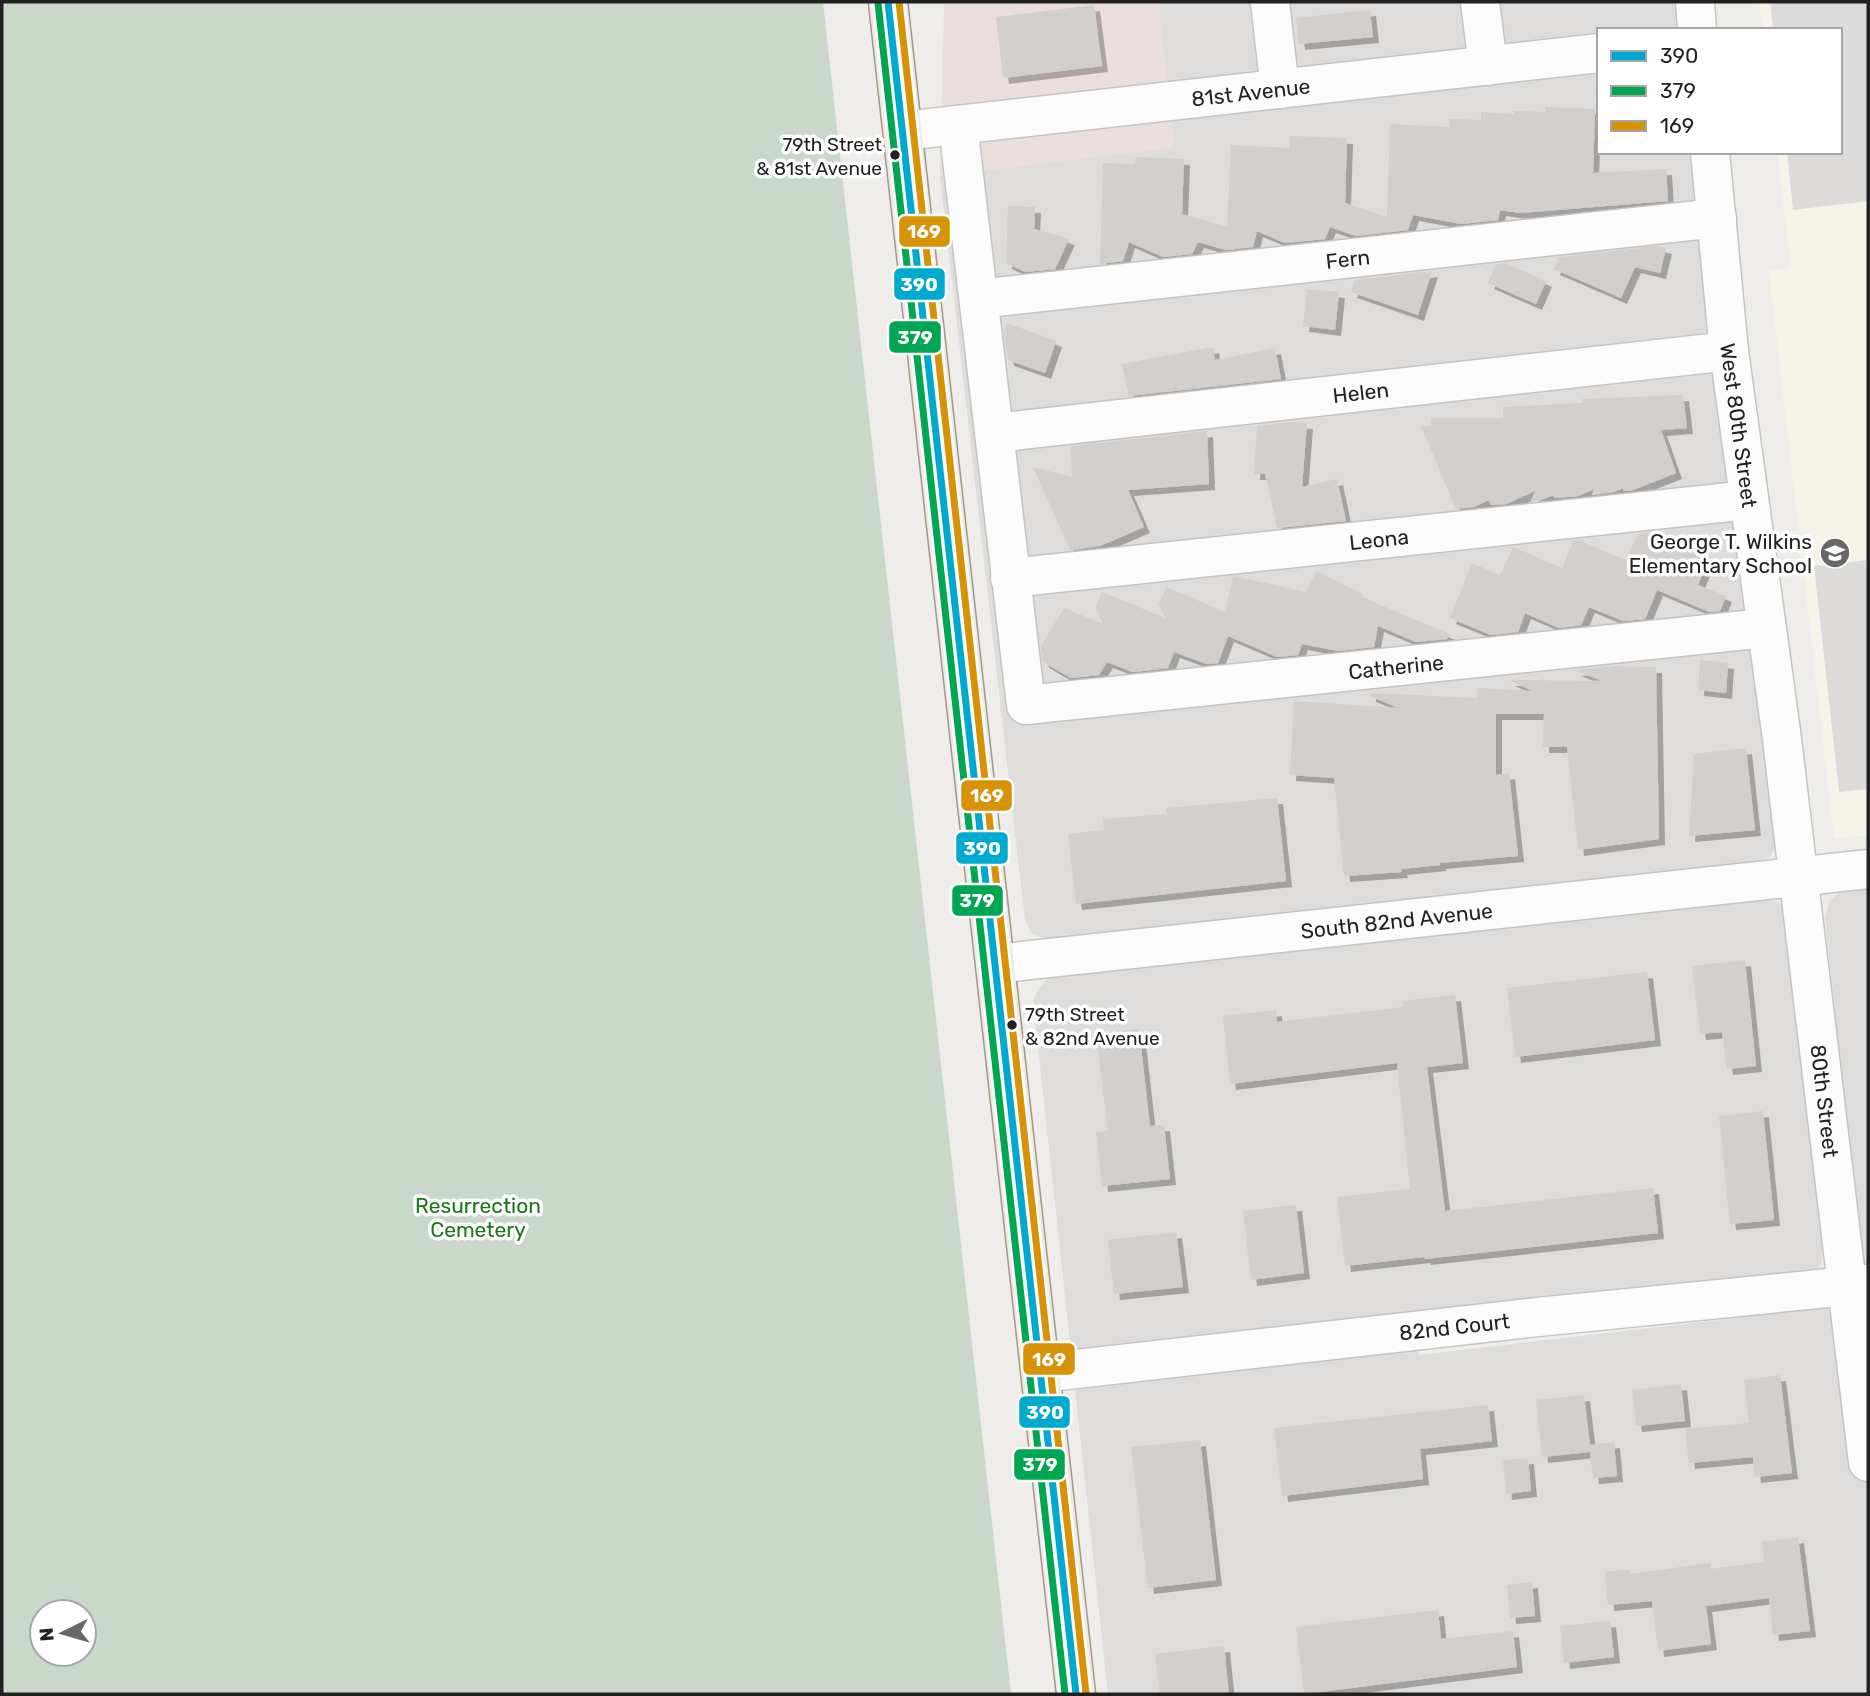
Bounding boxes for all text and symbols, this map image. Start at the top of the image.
legend [1597,28,1842,154]
text: 390 [1660,43,1698,68]
street label: 81st Avenue [1190,73,1312,111]
text: 379 [1660,78,1696,103]
text: 169 [1660,113,1694,138]
place label: 79th Street & 81st Avenue [756,133,883,180]
marker: 79th Street & 81st Avenue [888,148,902,162]
line badge: 169 [898,215,951,248]
text: 169 [907,220,941,243]
street label: Fern [1324,244,1371,273]
line badge: 390 [893,267,946,301]
text: 390 [900,273,938,296]
line badge: 379 [888,320,942,354]
text: 379 [897,326,933,349]
street label: West 80th Street [1716,342,1763,509]
street label: Helen [1331,377,1390,408]
street label: Leona [1348,523,1410,555]
place label: George T. Wilkins Elementary School [1629,529,1812,578]
school or university icon: George T. Wilkins Elementary School [1818,536,1852,570]
street label: Catherine [1347,649,1445,684]
line badge: 169 [960,779,1013,812]
text: 169 [970,784,1004,807]
line badge: 390 [955,831,1009,865]
text: 390 [963,837,1001,860]
line badge: 379 [951,884,1004,917]
text: 379 [959,889,995,912]
street label: South 82nd Avenue [1299,897,1494,943]
place label: 79th Street & 82nd Avenue [1025,1003,1160,1050]
marker: 79th Street & 82nd Avenue [1005,1018,1019,1032]
street label: 80th Street [1806,1043,1844,1159]
park label: Resurrection Cemetery [415,1193,541,1242]
street label: 82nd Court [1398,1308,1511,1345]
line badge: 169 [1022,1342,1076,1376]
text: 169 [1032,1348,1066,1371]
line badge: 390 [1018,1395,1071,1429]
text: 390 [1026,1401,1064,1424]
line badge: 379 [1013,1448,1066,1481]
text: 379 [1022,1453,1058,1476]
north arrow [28,1598,98,1668]
text: N [35,1627,59,1642]

